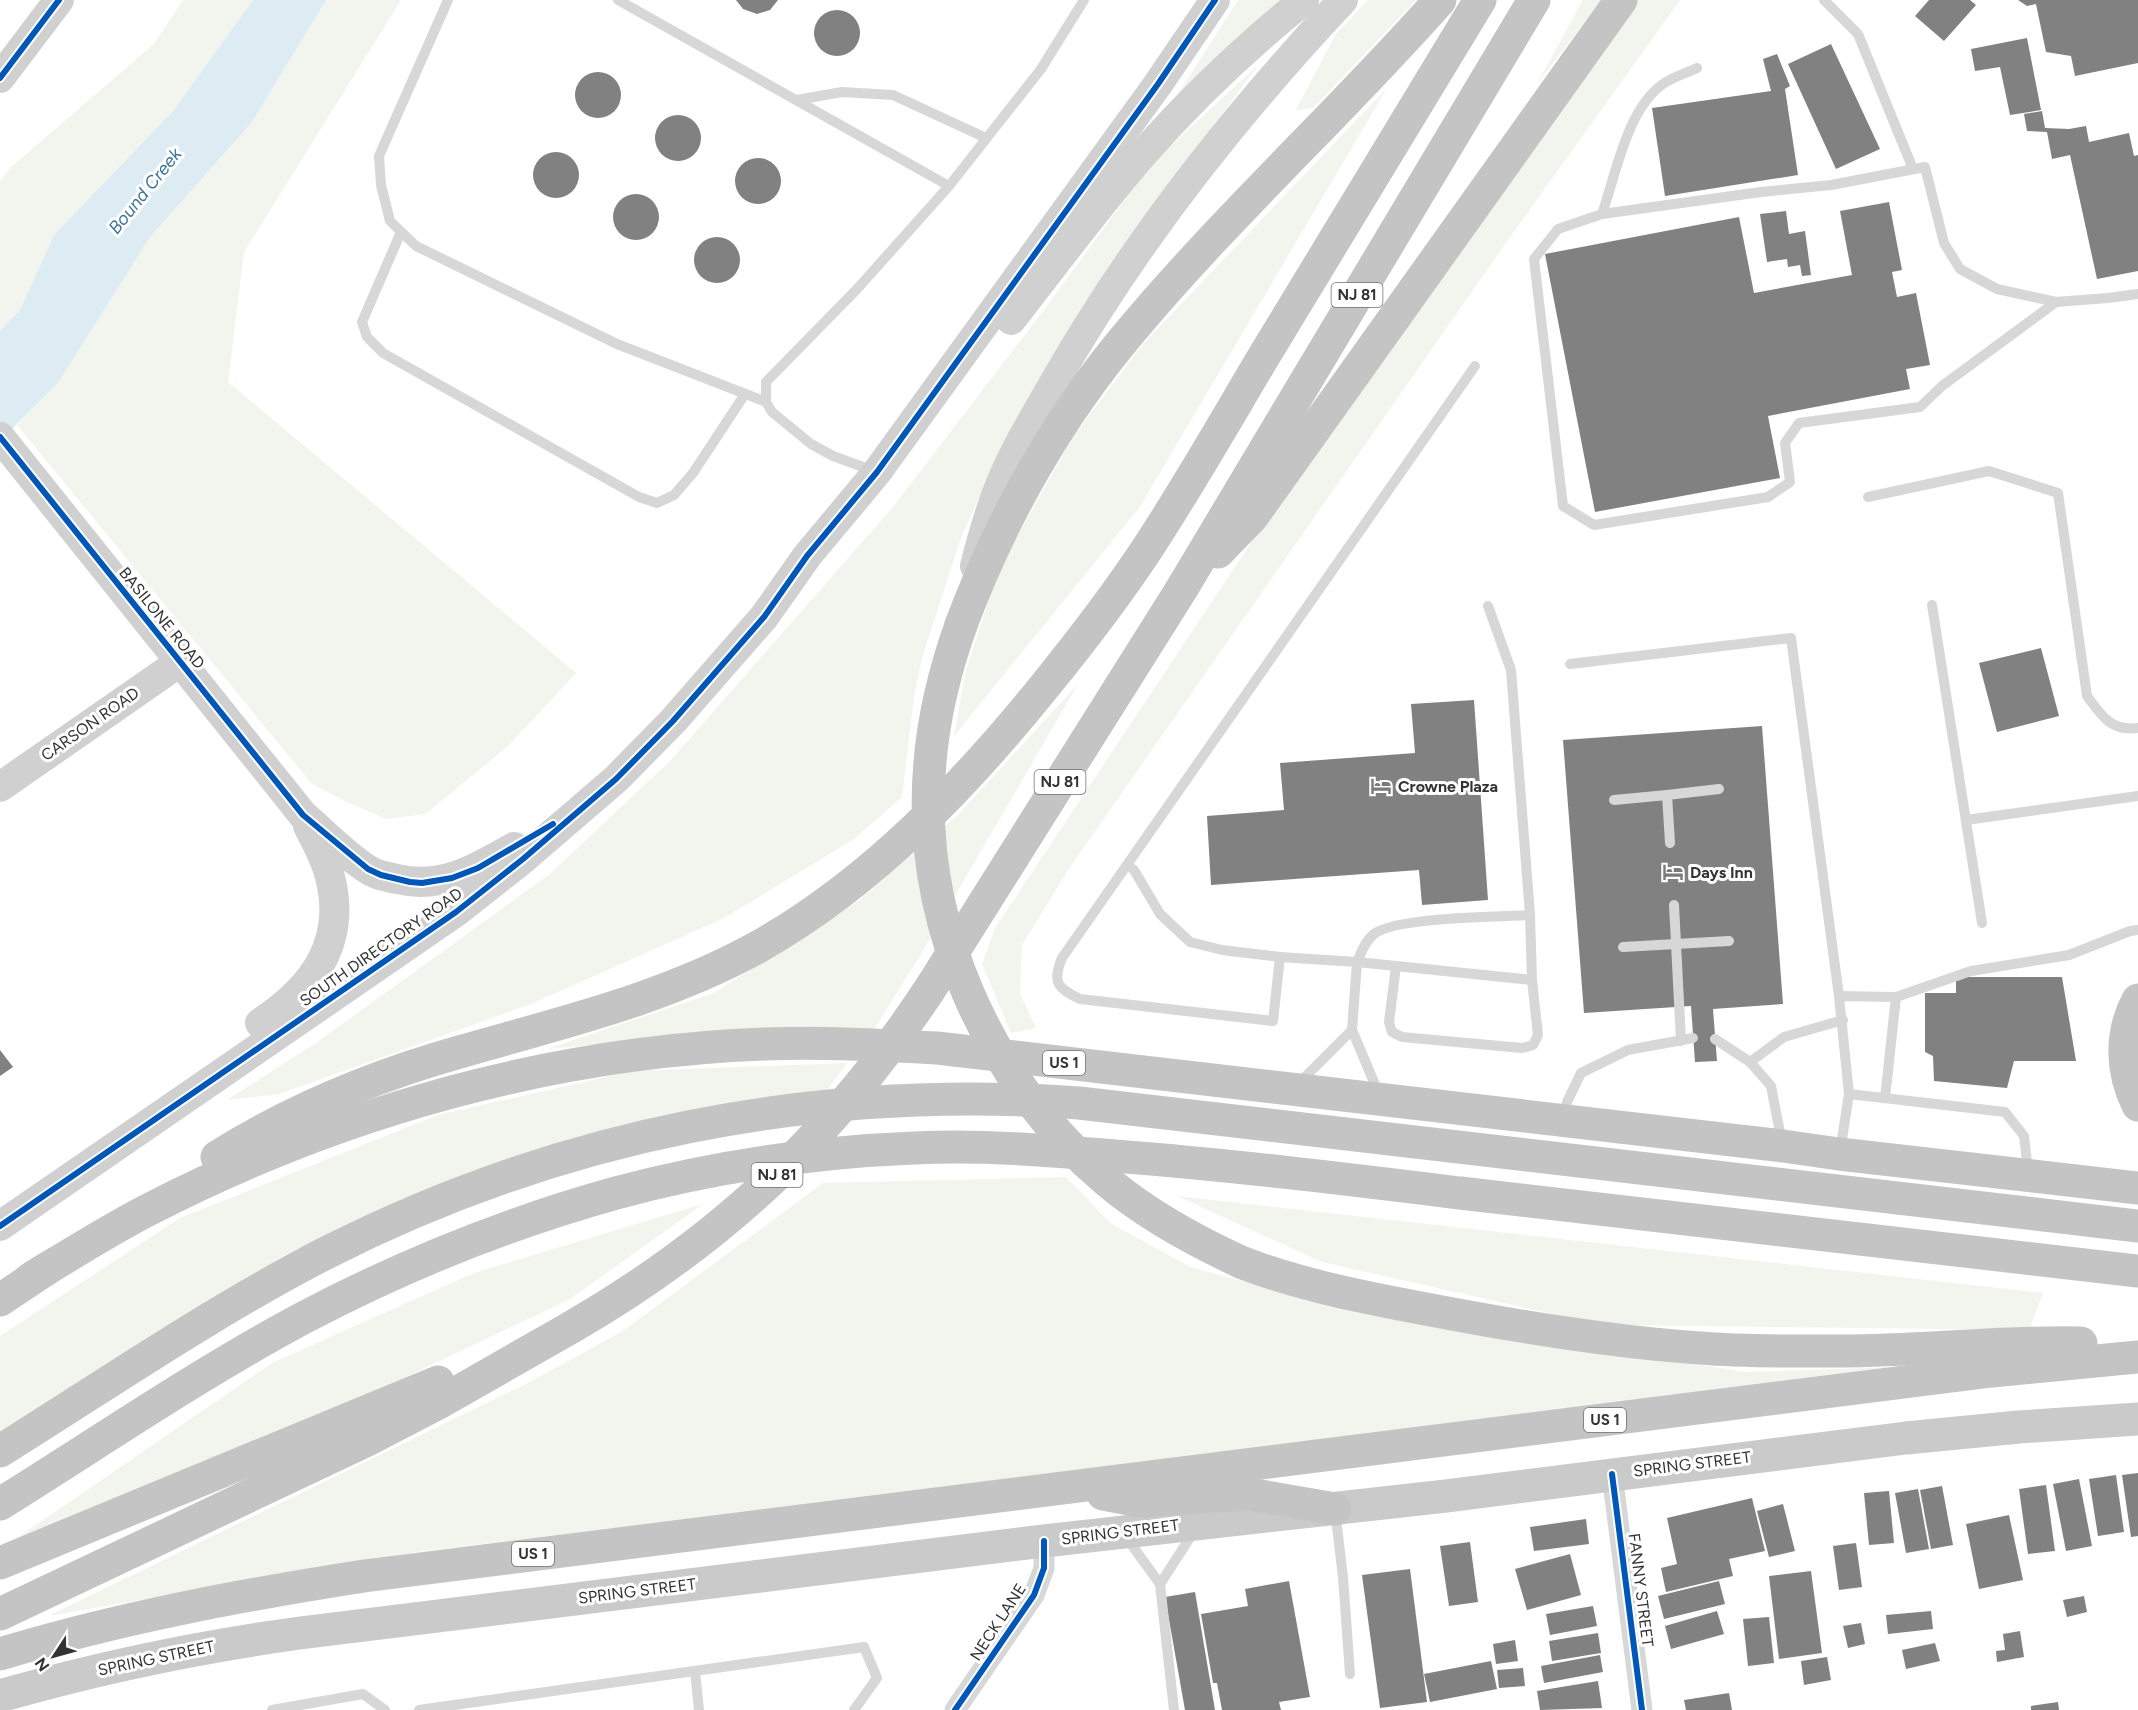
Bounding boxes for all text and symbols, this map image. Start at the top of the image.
water label: Bound Creek [104,143,187,238]
road number: NJ 81 [1332,283,1382,307]
street label: BASILONE ROAD [115,563,209,673]
street label: CARSON ROAD [37,683,143,765]
road number: NJ 81 [1034,770,1086,794]
hotel icon: Crowne Plaza [1369,774,1393,798]
place label: Crowne Plaza [1398,777,1498,796]
hotel icon: Days Inn [1661,860,1685,884]
place label: Days Inn [1690,863,1753,882]
street label: SOUTH DIRECTORY ROAD [296,884,466,1010]
road number: US 1 [1043,1051,1085,1075]
road number: NJ 81 [752,1163,802,1187]
road number: US 1 [1584,1408,1626,1432]
street label: SPRING STREET [1632,1447,1752,1481]
street label: SPRING STREET [1060,1515,1180,1549]
street label: FANNY STREET [1625,1532,1657,1648]
road number: US 1 [512,1542,554,1566]
street label: SPRING STREET [577,1574,697,1608]
street label: NECK LANE [966,1580,1030,1664]
north arrow [24,1626,84,1686]
street label: SPRING STREET [96,1636,216,1680]
text: N [31,1654,54,1675]

